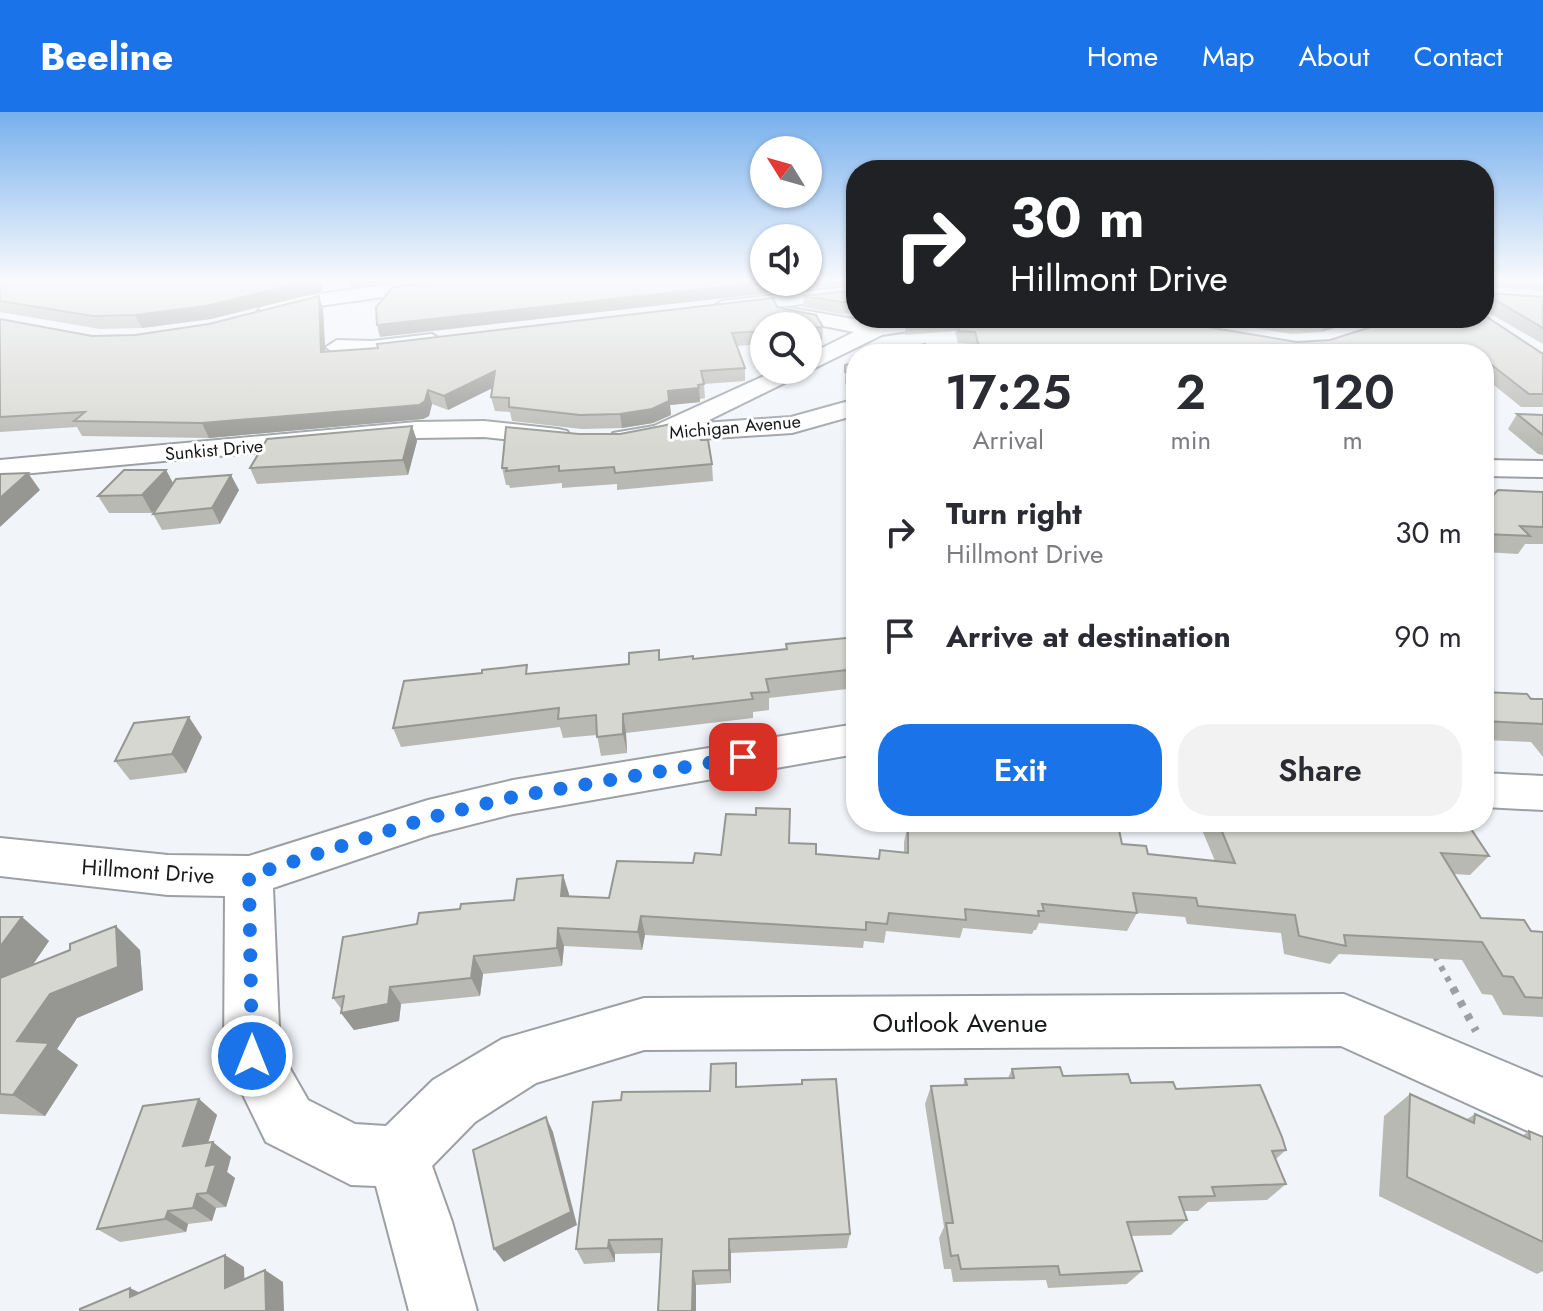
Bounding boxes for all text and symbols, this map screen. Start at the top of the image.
text: Beeline [40,29,173,84]
text: Home [1087,36,1158,77]
text: Map [1202,36,1254,77]
text: About [1298,36,1370,77]
text: Contact [1414,36,1503,77]
north arrow [750,136,822,208]
map controls [750,136,822,384]
text: 30 m [1010,177,1145,258]
icon: right [878,192,982,296]
button: sound [750,224,822,296]
text: Hillmont Drive [1010,252,1228,304]
button: search [750,312,822,384]
text: 17:25 [945,358,1071,427]
text: 2 [1176,358,1206,427]
text: 120 [1310,358,1395,427]
street label: Michigan Avenue [668,408,802,446]
text: Arrival [972,421,1044,459]
text: min [1171,421,1211,459]
text: m [1342,421,1363,459]
street label: Sunkist Drive [164,433,264,467]
text: Turn right [946,492,1082,535]
icon: right [878,510,922,554]
text: 30 m [1395,511,1462,554]
text: Hillmont Drive [946,535,1103,573]
icon: arrive [878,614,922,658]
text: Arrive at destination [946,615,1231,658]
text: 90 m [1394,615,1462,658]
pin [709,723,777,791]
button: Exit [878,724,1162,816]
button: Share [1178,724,1462,816]
icon: arrive [721,735,765,779]
street label: Hillmont Drive [80,850,216,892]
street label: Outlook Avenue [872,1004,1048,1042]
position arrow [210,1014,294,1098]

